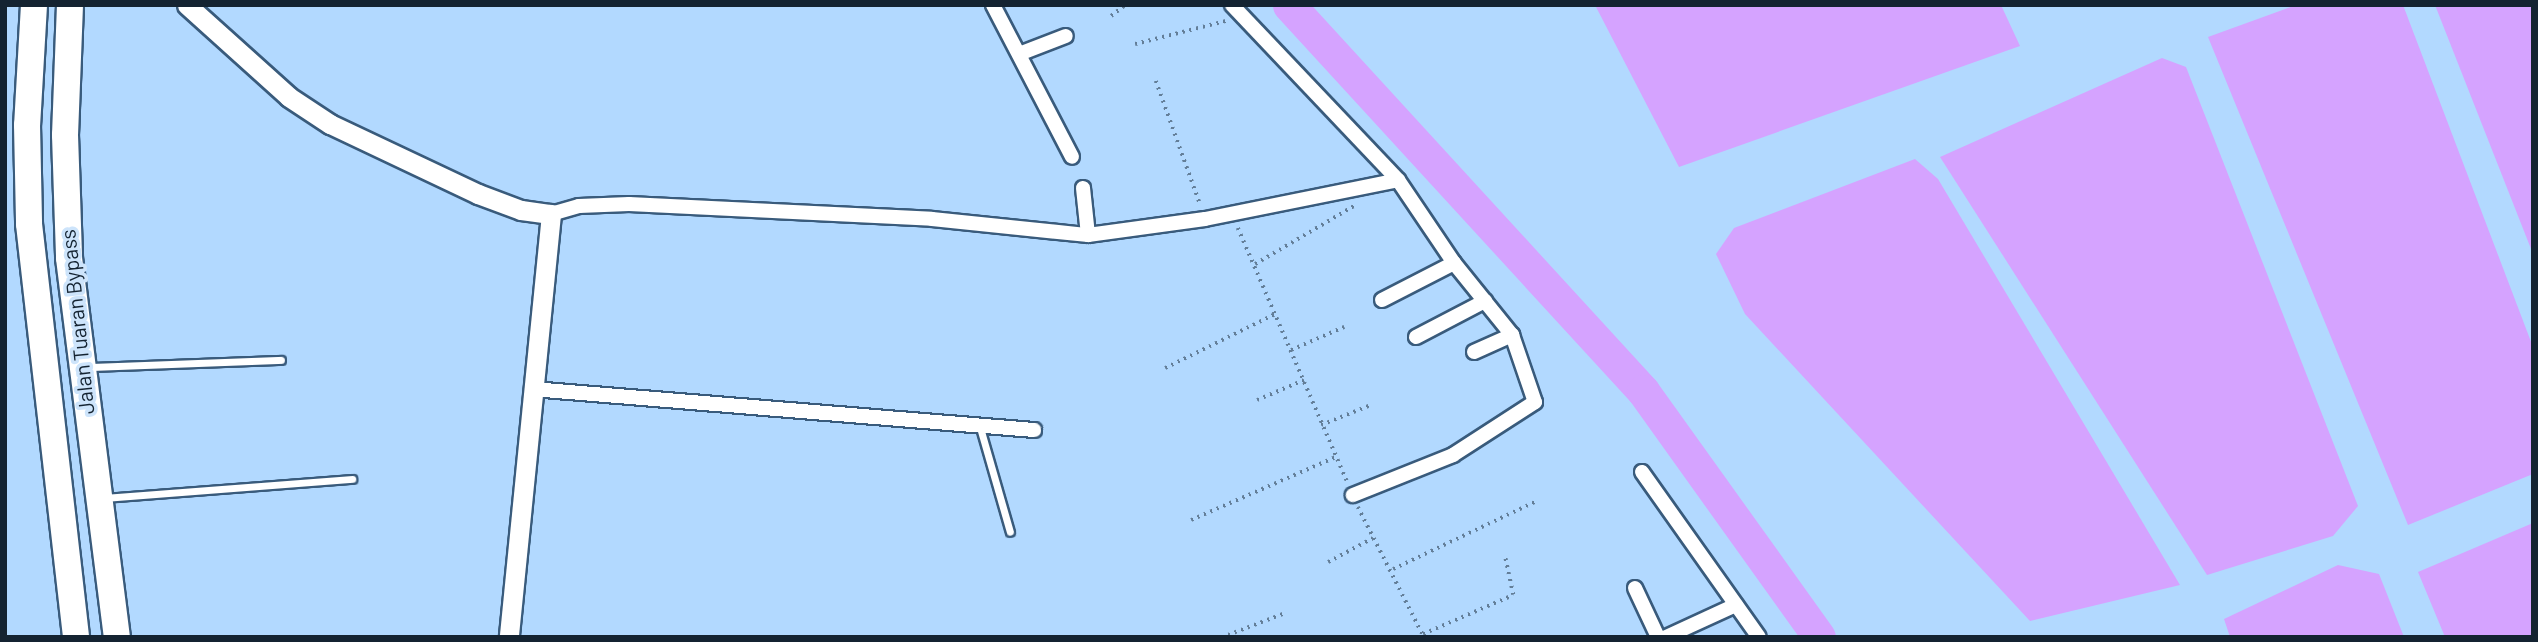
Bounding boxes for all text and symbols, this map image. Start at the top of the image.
street label: Jalan Tuaran Bypass [55,228,99,416]

